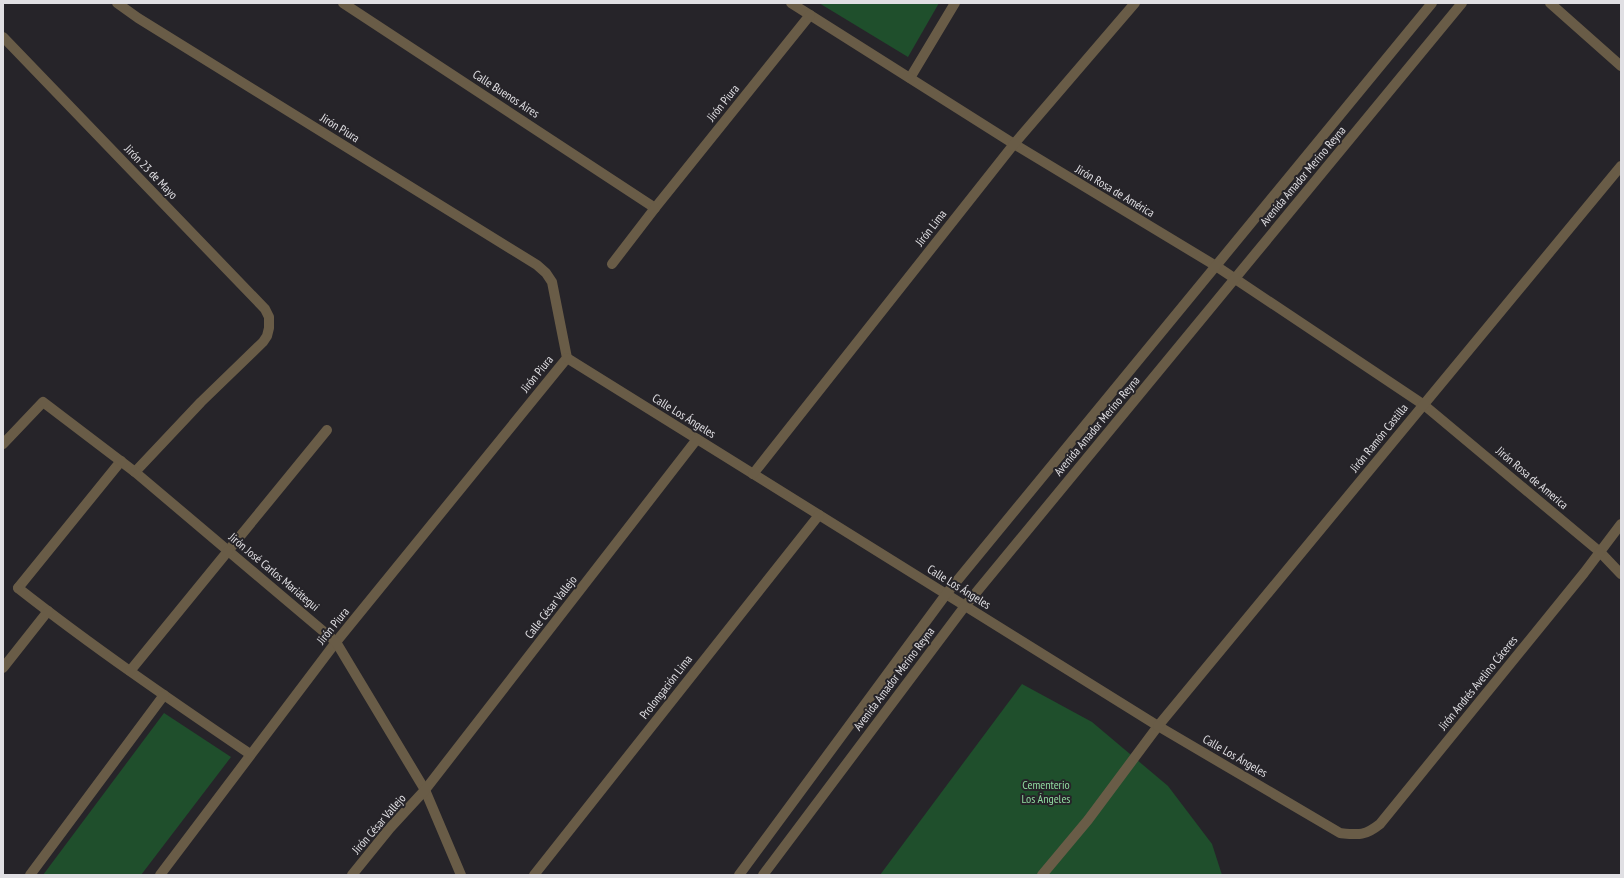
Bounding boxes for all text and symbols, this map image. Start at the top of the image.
street label: Calle Buenos Aires [470,66,542,121]
street label: Jirón Piura [703,81,742,125]
street label: Jirón Piura [317,109,363,145]
street label: Avenida Amador Merino Reyna [1256,123,1349,229]
street label: Jirón 23 de Mayo [121,141,181,202]
street label: Jirón Rosa de América [1072,161,1158,220]
street label: Jirón Lima [911,206,950,250]
street label: Jirón Piura [517,352,556,396]
street label: Avenida Amador Merino Reyna [1050,373,1143,479]
street label: Calle Los Ángeles [650,390,719,441]
street label: Jirón Ramón Castilla [1346,400,1411,476]
street label: Jirón Rosa de America [1492,442,1572,512]
street label: Jirón José Carlos Mariátegui [225,529,323,614]
street label: Calle Los Ángeles [925,561,994,612]
street label: Calle César Vallejo [521,572,580,641]
street label: Jirón Piura [313,604,352,648]
street label: Avenida Amador Merino Reyna [850,624,938,733]
street label: Jirón Andrés Avelino Cáceres [1434,632,1520,734]
street label: Prolongación Lima [636,652,695,722]
street label: Calle Los Ángeles [1200,731,1270,780]
park label: Cementerio Los Ángeles [1022,777,1070,806]
street label: Jirón César Vallejo [348,791,409,857]

